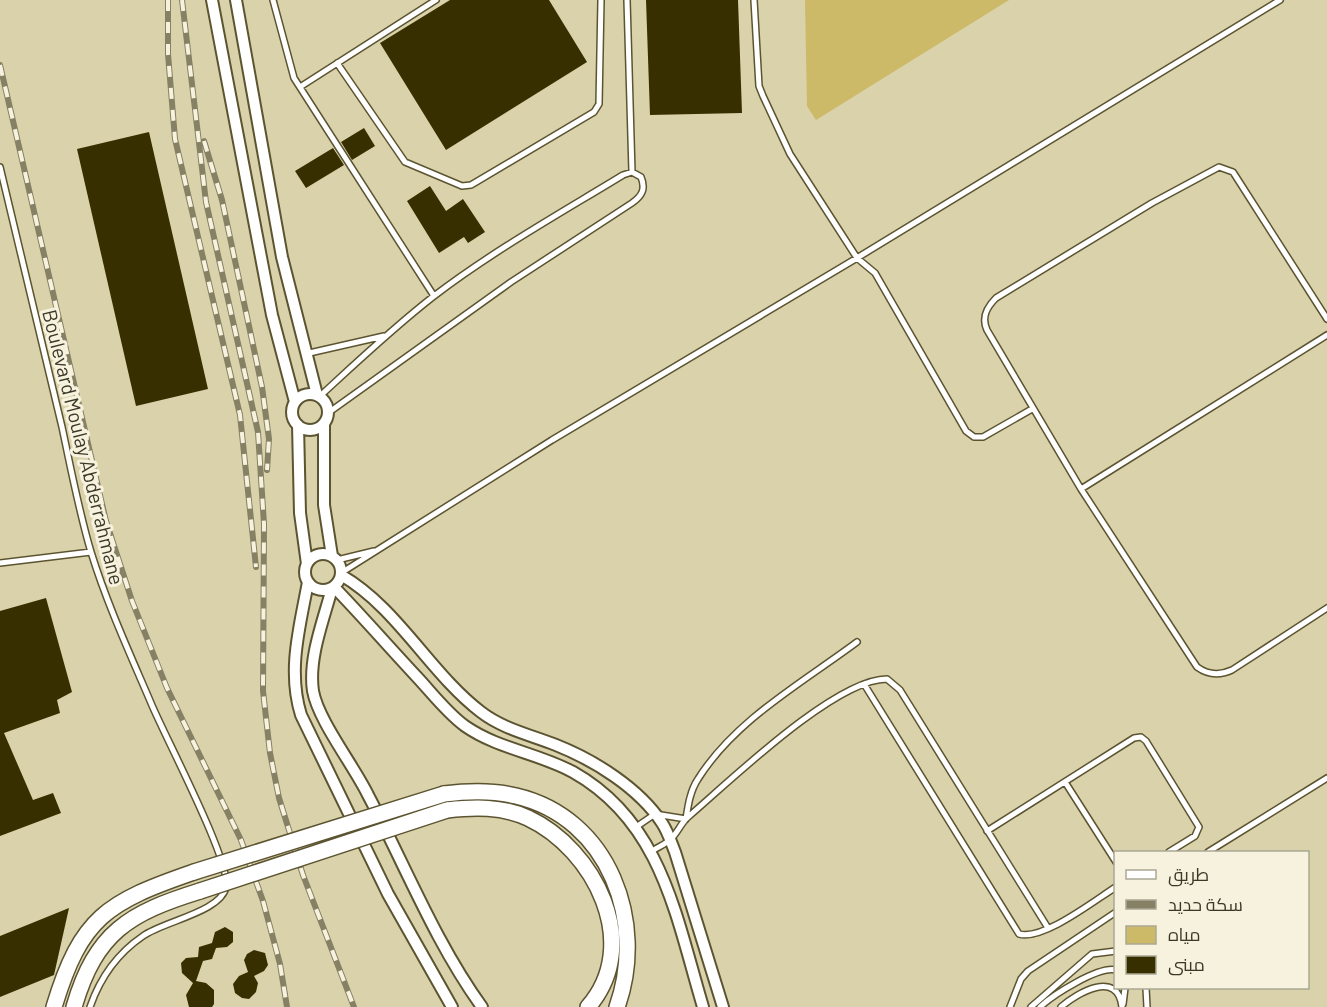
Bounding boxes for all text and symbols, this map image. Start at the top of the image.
street label: Boulevard Moulay Abderrahmane [38,307,130,587]
legend [1114,851,1309,989]
text: طريق [1168,863,1209,887]
text: سكة حديد [1168,893,1243,915]
text: مياه [1168,923,1201,945]
text: مبنى [1168,953,1205,976]

